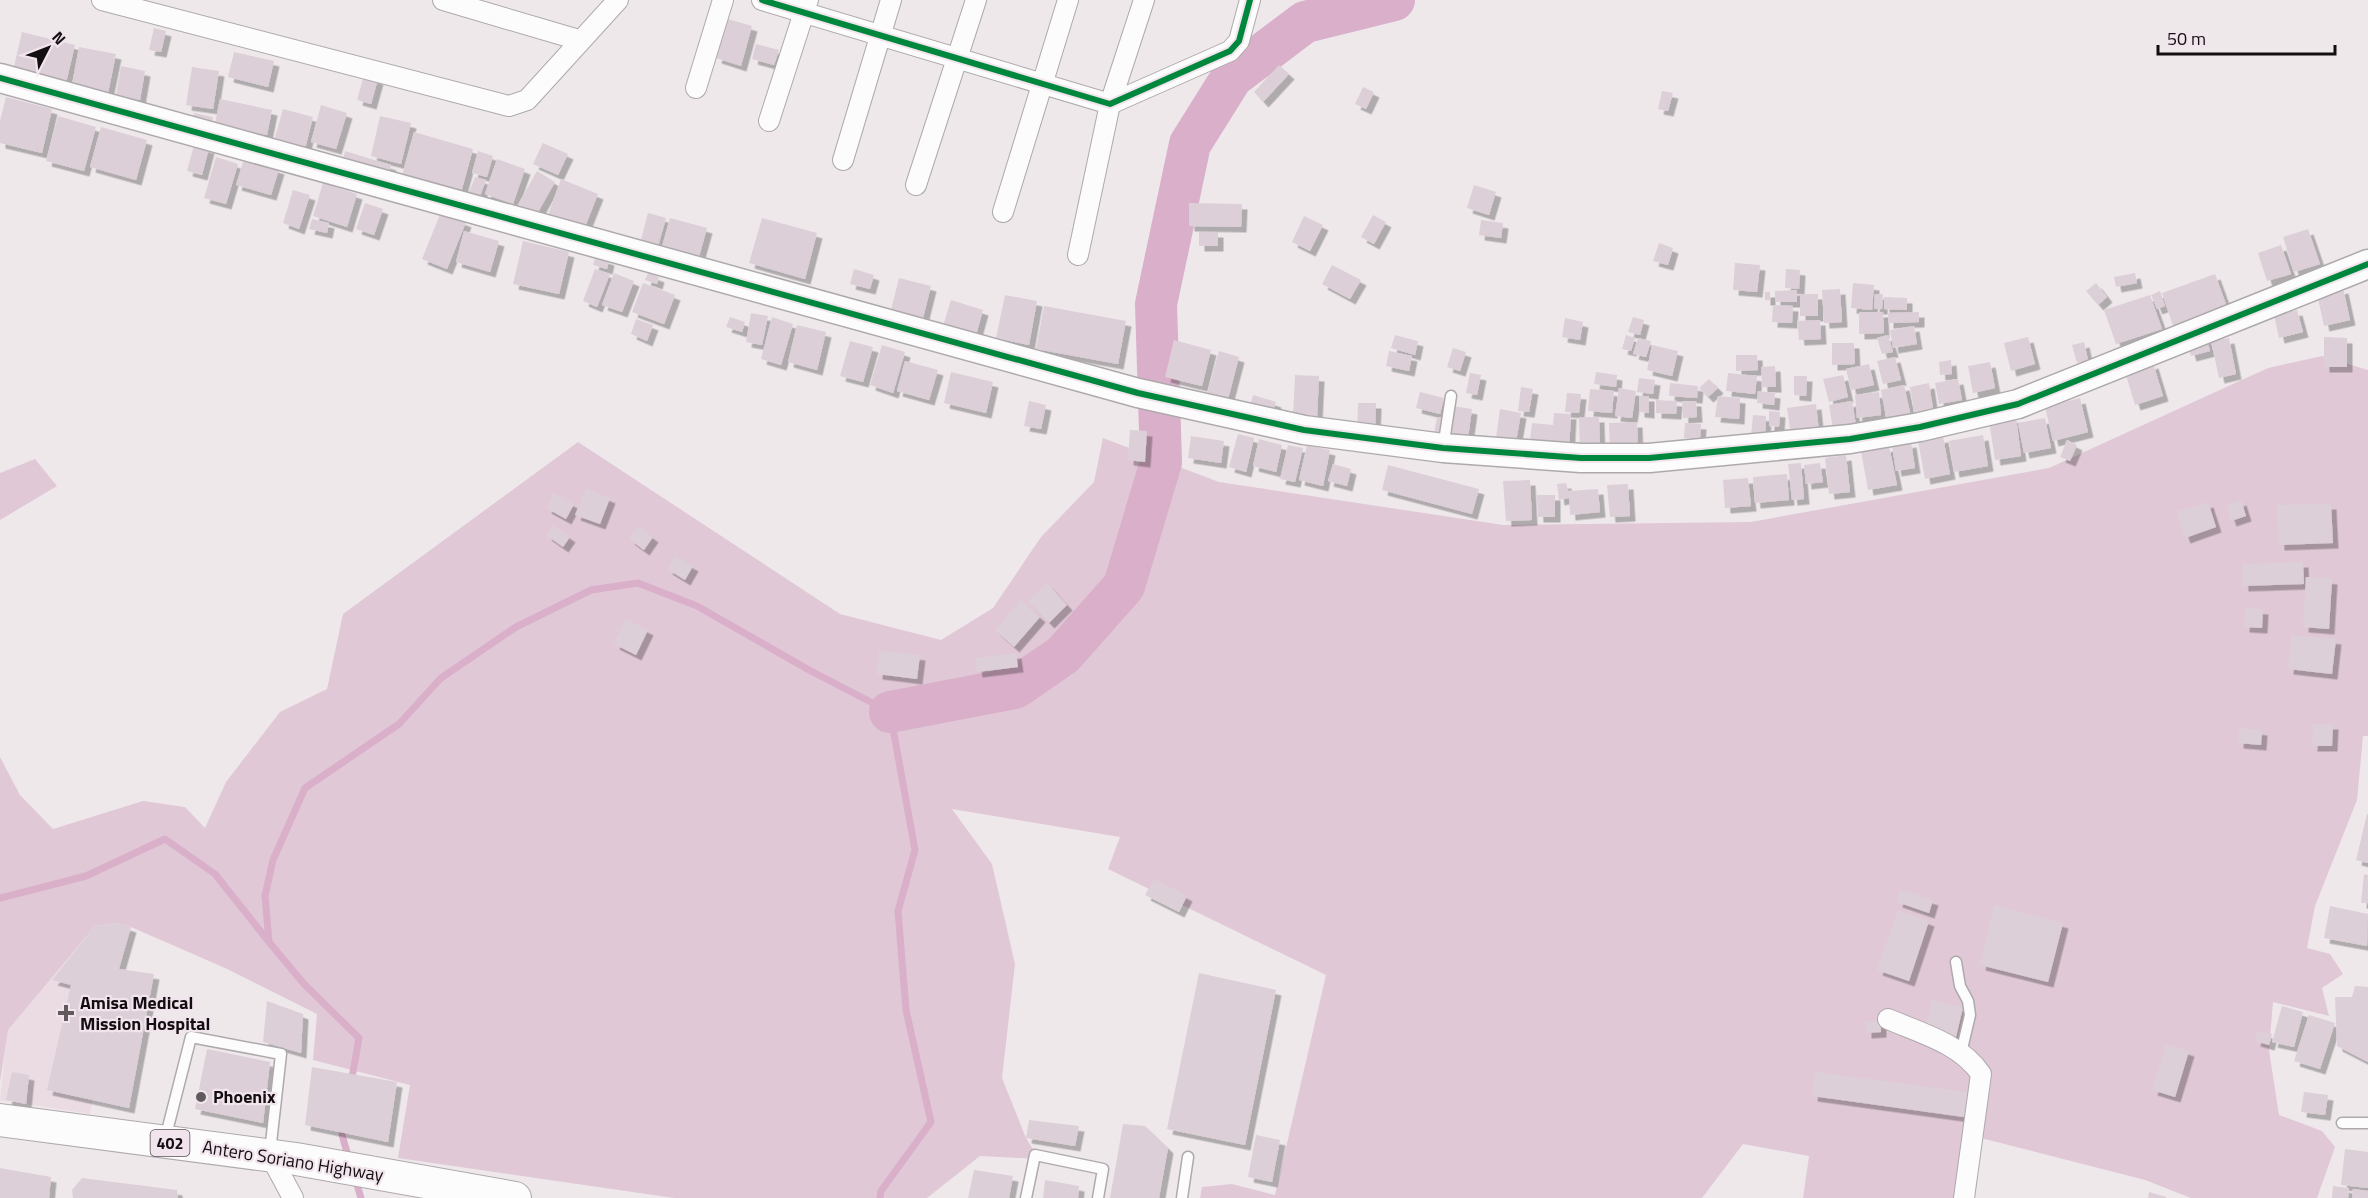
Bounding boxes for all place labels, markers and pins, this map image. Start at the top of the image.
place label: Amisa Medical Mission Hospital [80,989,210,1037]
marker: Amisa Medical Mission Hospital [57,1004,75,1022]
place label: Phoenix [213,1083,276,1110]
marker: Phoenix [194,1090,208,1104]

